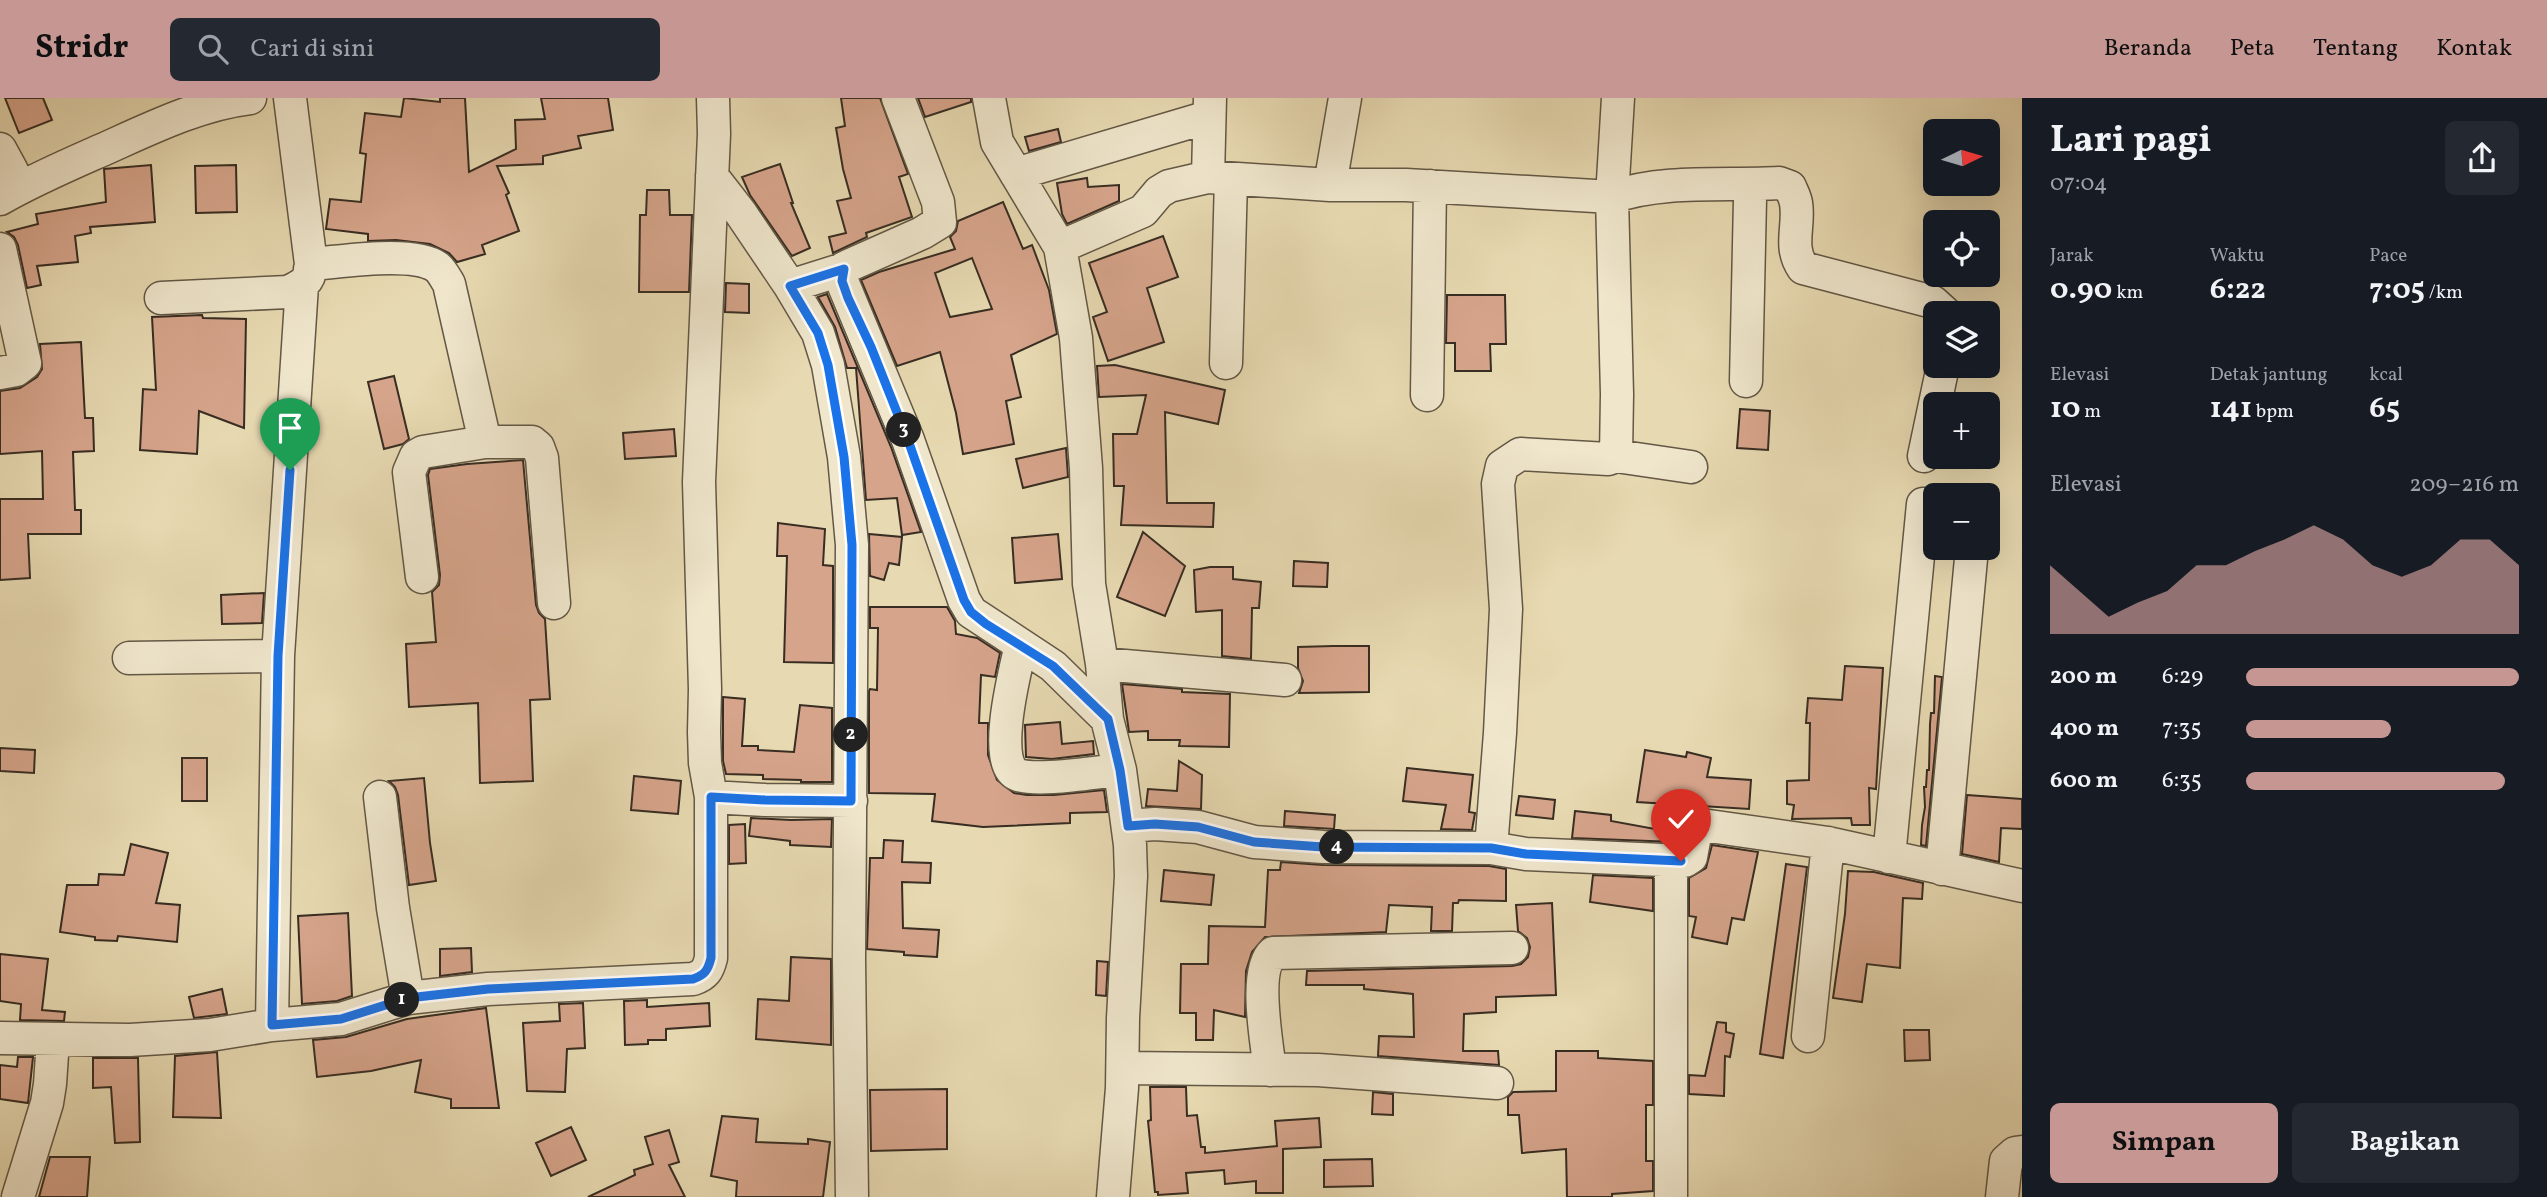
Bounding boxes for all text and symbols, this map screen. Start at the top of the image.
search box [170,18,660,81]
text: Stridr [35,26,128,72]
icon: search [194,30,232,68]
text: Cari di sini [250,31,374,67]
text: Beranda [2104,32,2192,66]
text: Peta [2230,32,2275,66]
text: Tentang [2313,32,2398,66]
text: Kontak [2436,32,2512,66]
text: Lari pagi [2050,115,2212,168]
north arrow [1923,119,2000,196]
map controls [1923,119,2000,560]
button: share [2445,121,2519,195]
text: 07:04 [2050,168,2107,200]
button: locate [1923,210,2000,287]
text: Jarak [2050,243,2094,269]
text: Waktu [2210,243,2265,269]
text: Pace [2369,243,2407,269]
text: 0.90 [2050,269,2112,311]
text: 6:22 [2210,269,2266,311]
text: 7:05 [2369,269,2425,311]
text: km [2112,280,2143,306]
text: /km [2425,280,2463,306]
button: layers [1923,301,2000,378]
text: Elevasi [2050,362,2109,388]
text: Detak jantung [2210,362,2327,388]
text: kcal [2369,362,2403,388]
text: 10 [2050,388,2081,430]
text: 141 [2210,388,2252,430]
text: 65 [2369,388,2400,430]
button: + [1923,392,2000,469]
pin [260,398,320,470]
text: m [2081,399,2101,425]
text: bpm [2252,399,2294,425]
icon: arrive [271,409,309,447]
pin: 3 [886,412,922,448]
text: 3 [899,416,908,442]
text: Elevasi [2050,469,2122,501]
text: 209–216 m [2409,469,2519,501]
button: − [1923,483,2000,560]
text: 200 m [2050,661,2117,693]
text: 6:29 [2162,661,2203,693]
text: 400 m [2050,713,2119,745]
text: 7:35 [2162,713,2201,745]
pin: 2 [834,718,868,752]
text: 2 [846,721,855,747]
text: 600 m [2050,765,2118,797]
text: 6:35 [2162,765,2202,797]
pin [1651,789,1711,861]
icon: check [1662,800,1700,838]
pin: 4 [1320,830,1354,864]
text: 4 [1331,833,1342,859]
pin: 1 [384,982,420,1018]
text: 1 [398,986,405,1012]
button: Simpan [2050,1103,2278,1183]
button: Bagikan [2292,1103,2519,1183]

